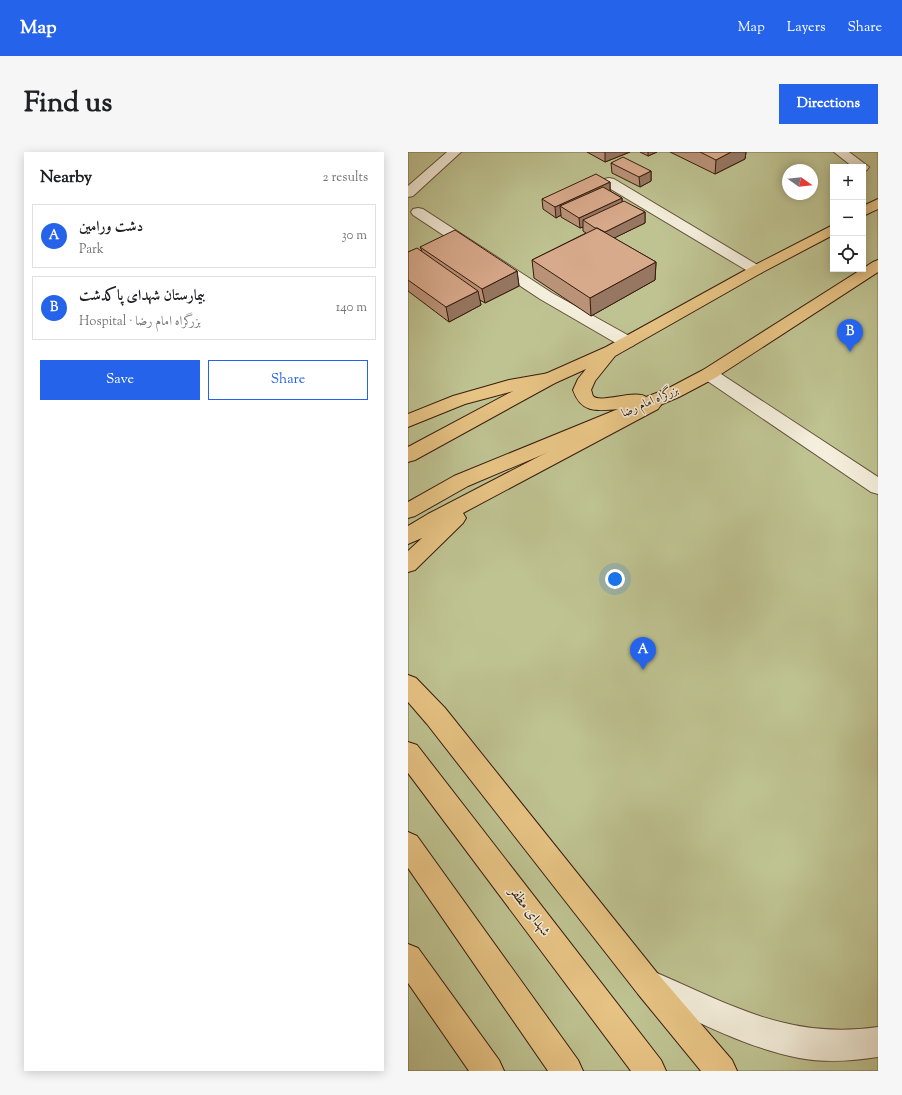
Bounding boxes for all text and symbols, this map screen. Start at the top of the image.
text: Map [20,15,57,42]
text: Map [738,18,765,38]
text: Layers [787,18,825,38]
text: Share [847,18,882,38]
text: Find us [24,84,112,124]
button: Directions [779,84,878,124]
north arrow [782,164,818,200]
map controls [830,164,866,272]
button: + [830,164,866,200]
text: Nearby [40,166,92,190]
text: 2 results [323,169,368,187]
button: − [830,200,866,236]
text: دشت ورامین [79,217,143,238]
text: A [49,227,59,245]
text: 30 m [341,227,367,245]
button: locate [830,236,866,272]
text: Park [79,241,104,259]
text: بیمارستان شهدای پاکدشت [79,286,205,307]
text: B [50,299,58,317]
text: 140 m [336,299,367,317]
text: Hospital · بزرگراه امام رضا [79,313,201,331]
pin: B [837,319,863,352]
button: Save [40,360,200,400]
button: Share [208,360,368,400]
street label: بزرگراه امام رضا [619,381,682,423]
your location [605,569,625,589]
pin: A [630,637,656,670]
street label: شهدای مظفر [502,881,554,941]

